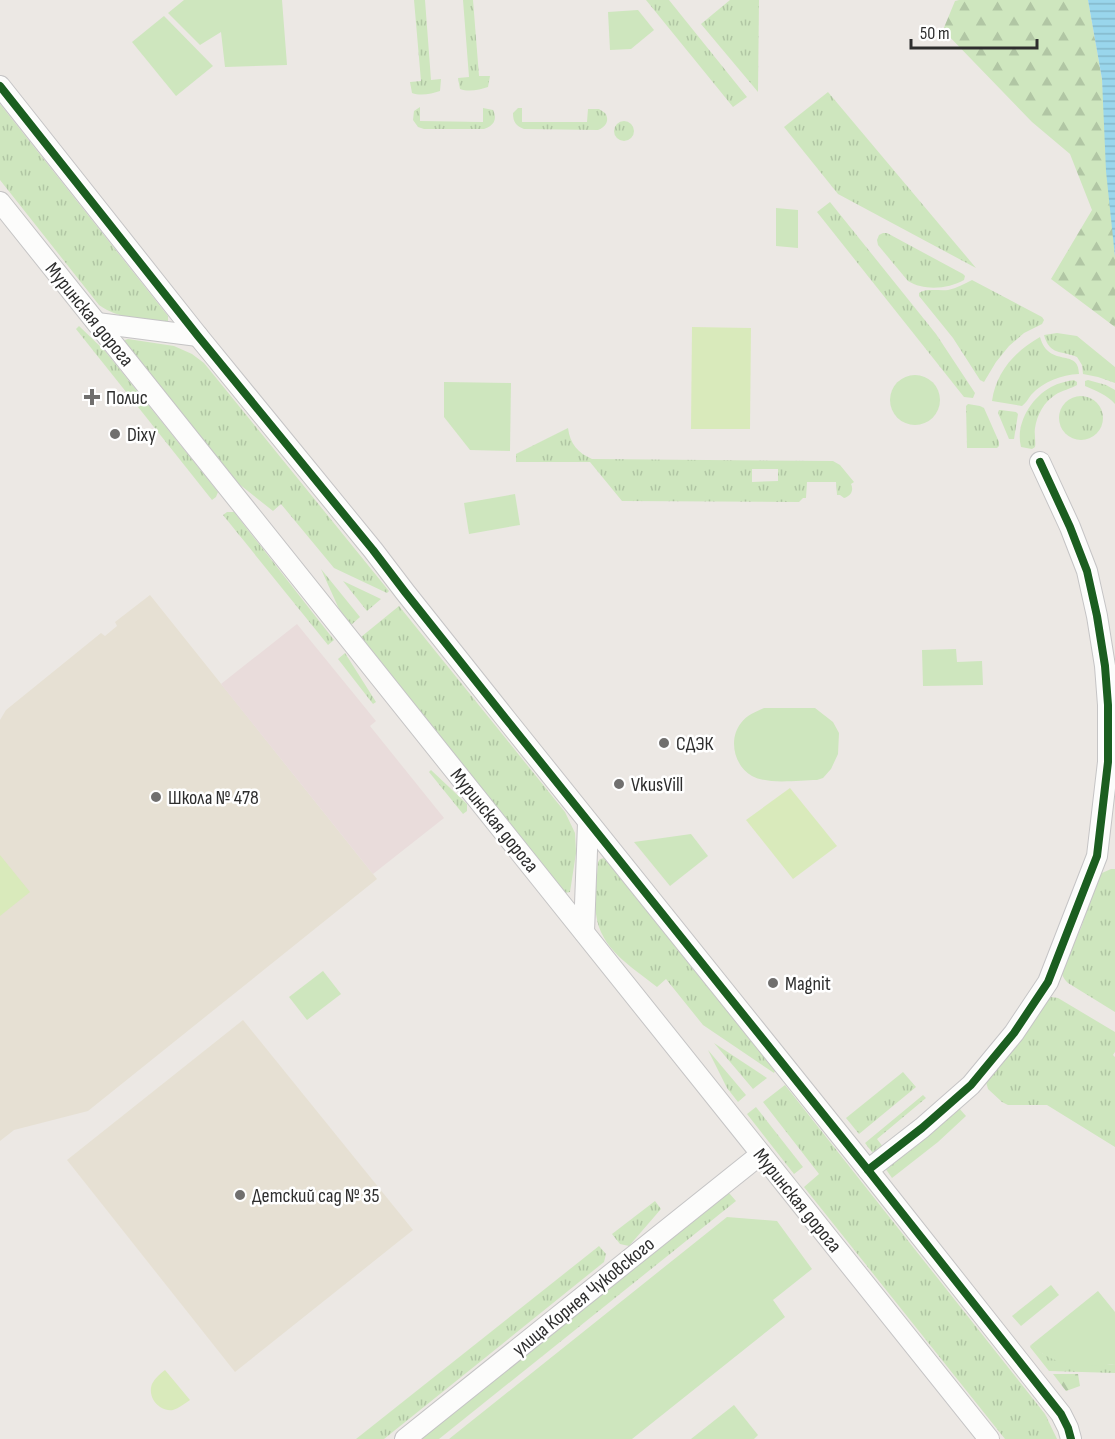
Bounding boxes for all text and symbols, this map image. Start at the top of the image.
scale bar [911,12,1037,50]
text: 50 m [920,23,950,44]
street label: Муринская дорога [40,258,139,372]
place label: Полис [106,386,148,410]
marker: Полис [83,388,101,406]
place label: Dixy [127,423,156,447]
marker: Dixy [108,427,122,441]
place label: СДЭК [676,732,714,756]
marker: СДЭК [657,736,671,750]
street label: Муринская дорога [445,764,544,878]
place label: VkusVill [631,773,683,797]
marker: VkusVill [612,777,626,791]
place label: Школа № 478 [168,786,259,810]
marker: Школа № 478 [149,790,163,804]
place label: Magnit [785,972,831,996]
marker: Magnit [766,976,780,990]
street label: Муринская дорога [748,1144,847,1258]
place label: Детский сад № 35 [252,1184,379,1208]
marker: Детский сад № 35 [233,1188,247,1202]
street label: улица Корнея Чуковского [508,1232,659,1361]

